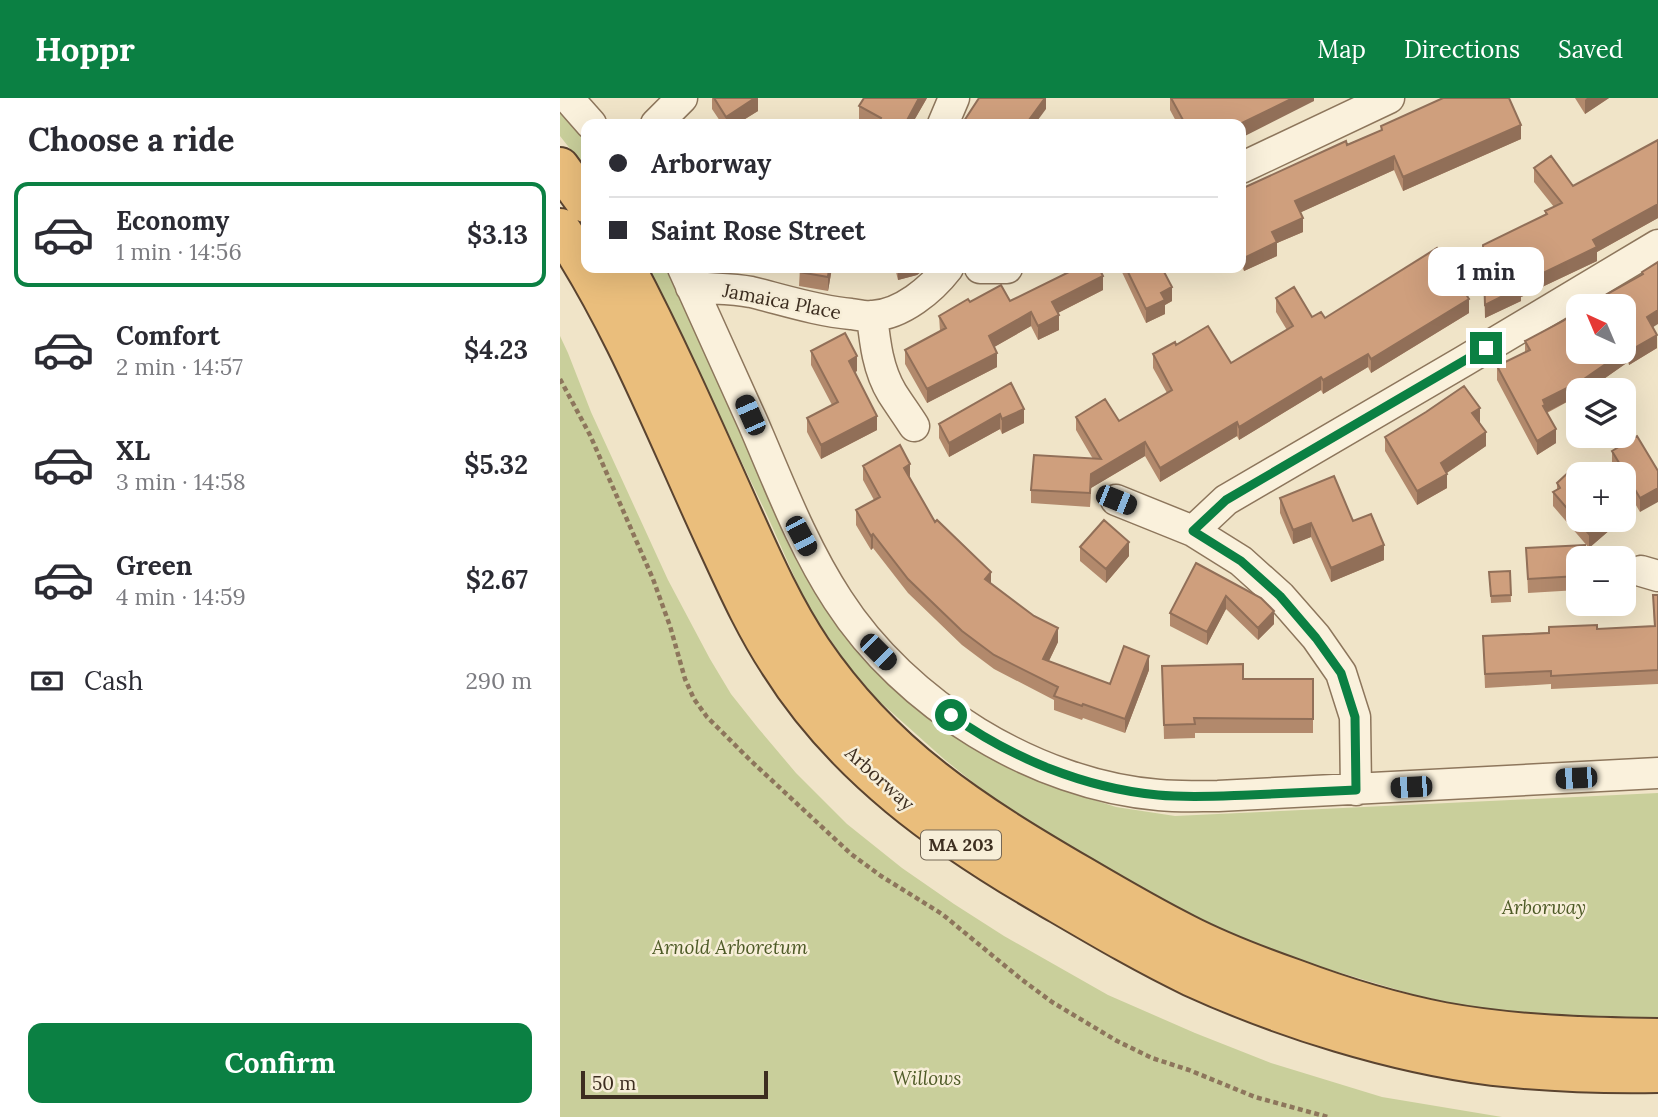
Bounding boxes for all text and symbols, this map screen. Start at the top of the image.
text: Hoppr [35,28,135,70]
text: Map [1317,34,1366,65]
text: Directions [1404,34,1520,65]
text: Saved [1558,34,1623,65]
text: Choose a ride [28,119,235,160]
text: Arborway [651,147,771,180]
icon: car [32,203,95,266]
text: Economy [116,204,229,237]
text: Saint Rose Street [651,214,865,247]
text: $3.13 [467,218,528,251]
text: 1 min · 14:56 [116,237,242,266]
callout: 1 min [1428,246,1544,296]
text: 1 min [1457,257,1515,286]
street label: Jamaica Place [720,278,843,324]
north arrow [1566,294,1636,364]
map controls [1566,294,1636,616]
icon: car [32,318,95,381]
text: Comfort [116,319,220,352]
route end [1470,332,1502,364]
text: $4.23 [464,333,528,366]
text: 2 min · 14:57 [116,352,243,381]
button: layers [1566,378,1636,448]
car [732,392,769,438]
icon: car [32,433,95,496]
text: XL [116,434,150,467]
text: $5.32 [464,448,528,481]
button: + [1566,462,1636,532]
text: 3 min · 14:58 [116,467,246,496]
car [1093,482,1140,518]
car [782,513,821,559]
button: − [1566,546,1636,616]
icon: car [32,548,95,611]
text: Green [116,549,192,582]
text: $2.67 [466,563,528,596]
text: 4 min · 14:59 [116,582,246,611]
car [856,630,901,674]
icon: cash [28,662,66,700]
text: Cash [84,664,143,697]
text: 290 m [465,666,532,695]
route start [935,699,967,731]
street label: Arborway [840,740,920,815]
car [1555,766,1598,790]
car [1390,775,1433,799]
road number: MA 203 [921,830,1001,860]
park label: Arborway [1501,895,1586,919]
park label: Arnold Arboretum [651,935,808,959]
button: Confirm [28,1023,532,1103]
park label: Willows [893,1066,961,1090]
scale bar [581,1068,768,1100]
text: 50 m [592,1071,636,1095]

